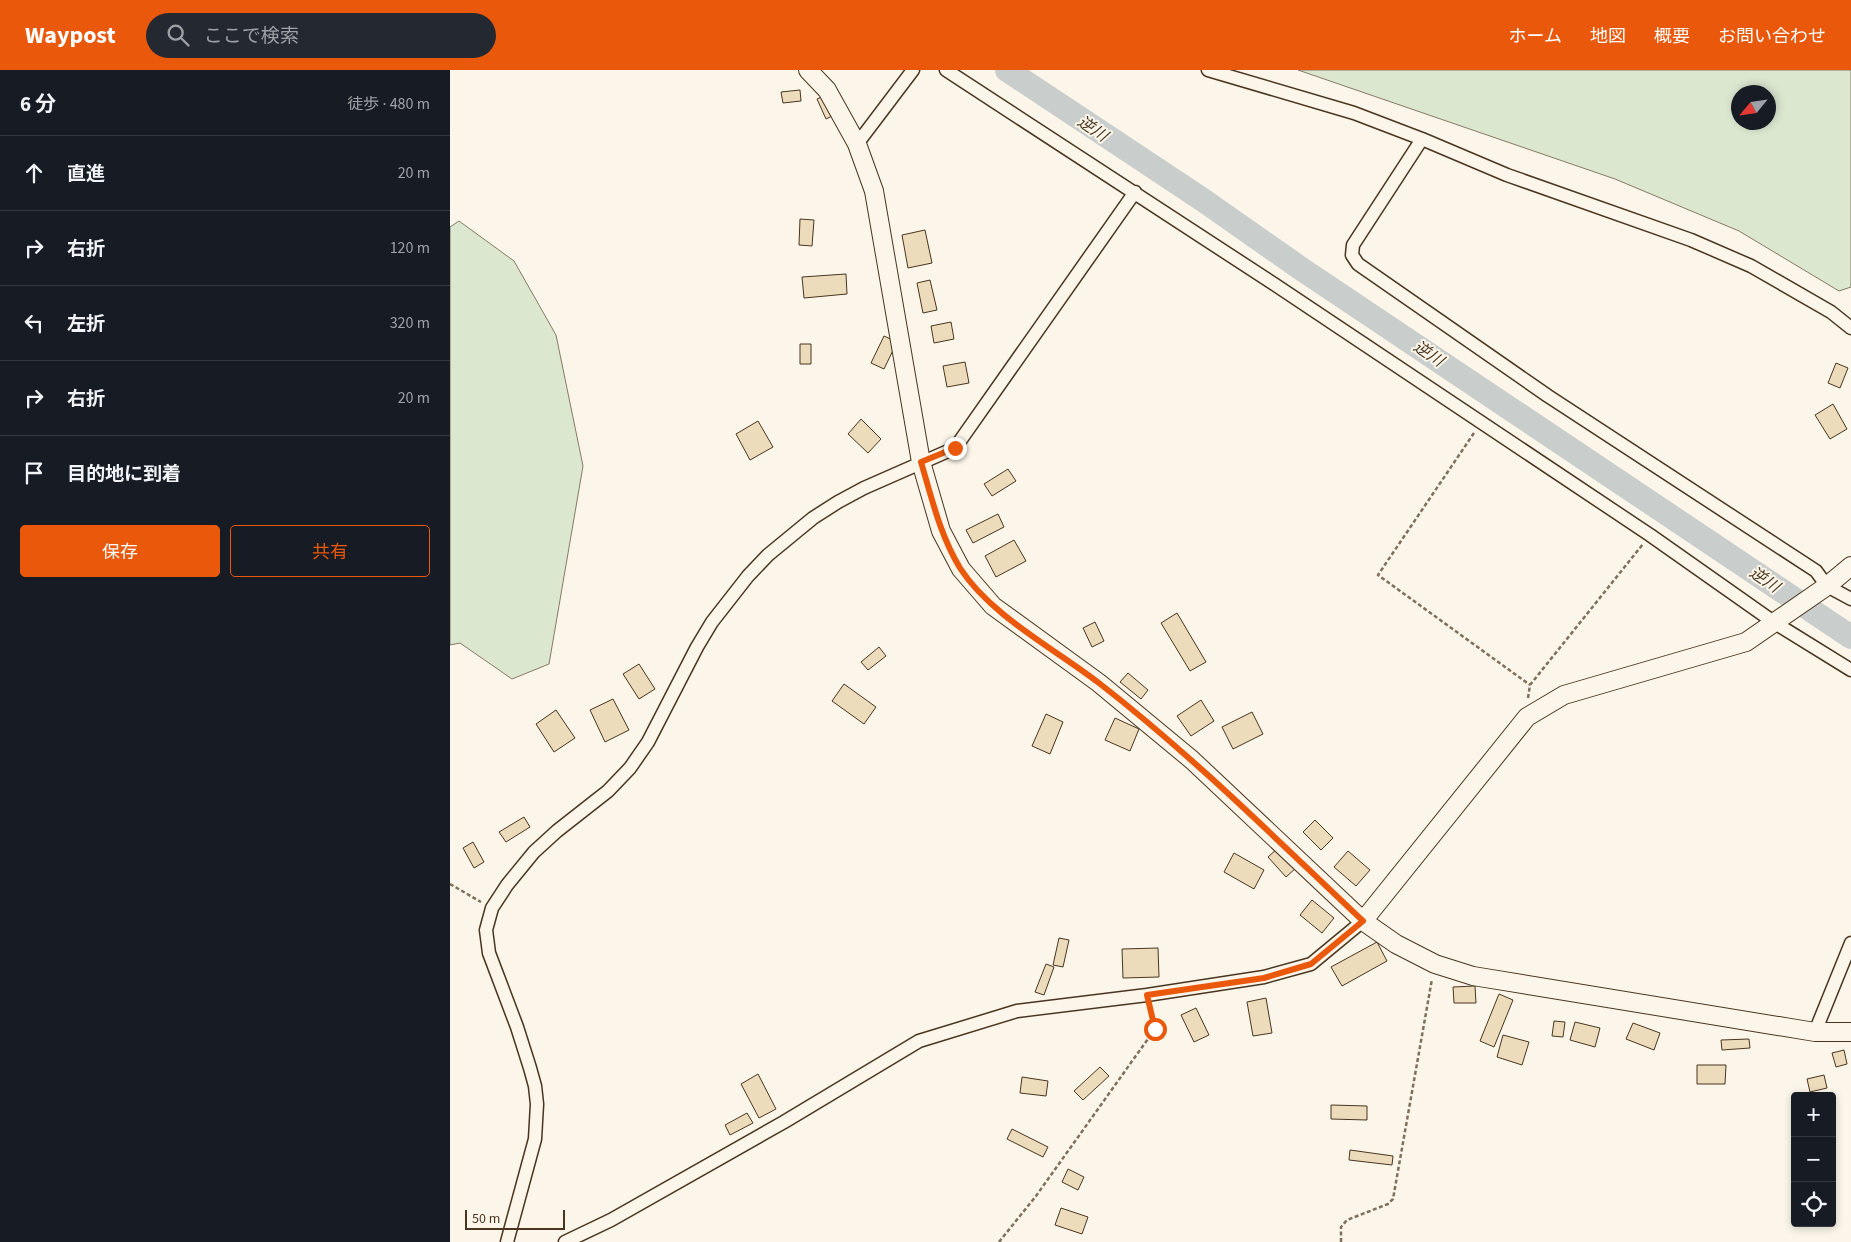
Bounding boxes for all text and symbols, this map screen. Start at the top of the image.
search box [146,13,496,58]
text: Waypost [25,18,116,53]
icon: search [164,21,192,49]
text: ここで検索 [204,23,299,50]
text: ホーム [1509,24,1562,49]
text: 地図 [1590,24,1626,49]
text: 概要 [1654,24,1690,49]
text: お問い合わせ [1718,24,1826,49]
north arrow [1731,85,1776,130]
text: 6 分 [20,89,56,119]
text: 徒歩 · 480 m [347,93,430,115]
water label: 逆川 [1073,111,1114,148]
icon: ahead [20,159,48,187]
text: 直進 [67,161,105,188]
text: 20 m [398,162,430,184]
icon: right [20,234,48,262]
text: 右折 [67,236,105,263]
text: 120 m [390,237,430,259]
icon: left [20,309,48,337]
text: 左折 [67,311,105,338]
text: 320 m [390,312,430,334]
water label: 逆川 [1409,336,1450,373]
icon: right [20,384,48,412]
text: 右折 [67,386,105,413]
text: 20 m [398,387,430,409]
route end [944,437,967,460]
icon: arrive [20,459,48,487]
text: 目的地に到着 [67,461,181,488]
button: 保存 [20,525,220,577]
button: 共有 [230,525,430,577]
water label: 逆川 [1745,562,1786,599]
route start [1144,1018,1167,1041]
map controls [1791,1092,1836,1227]
button: + [1791,1092,1836,1137]
button: − [1791,1137,1836,1182]
button: locate [1791,1182,1836,1227]
scale bar [465,1207,565,1230]
text: 50 m [472,1209,500,1229]

